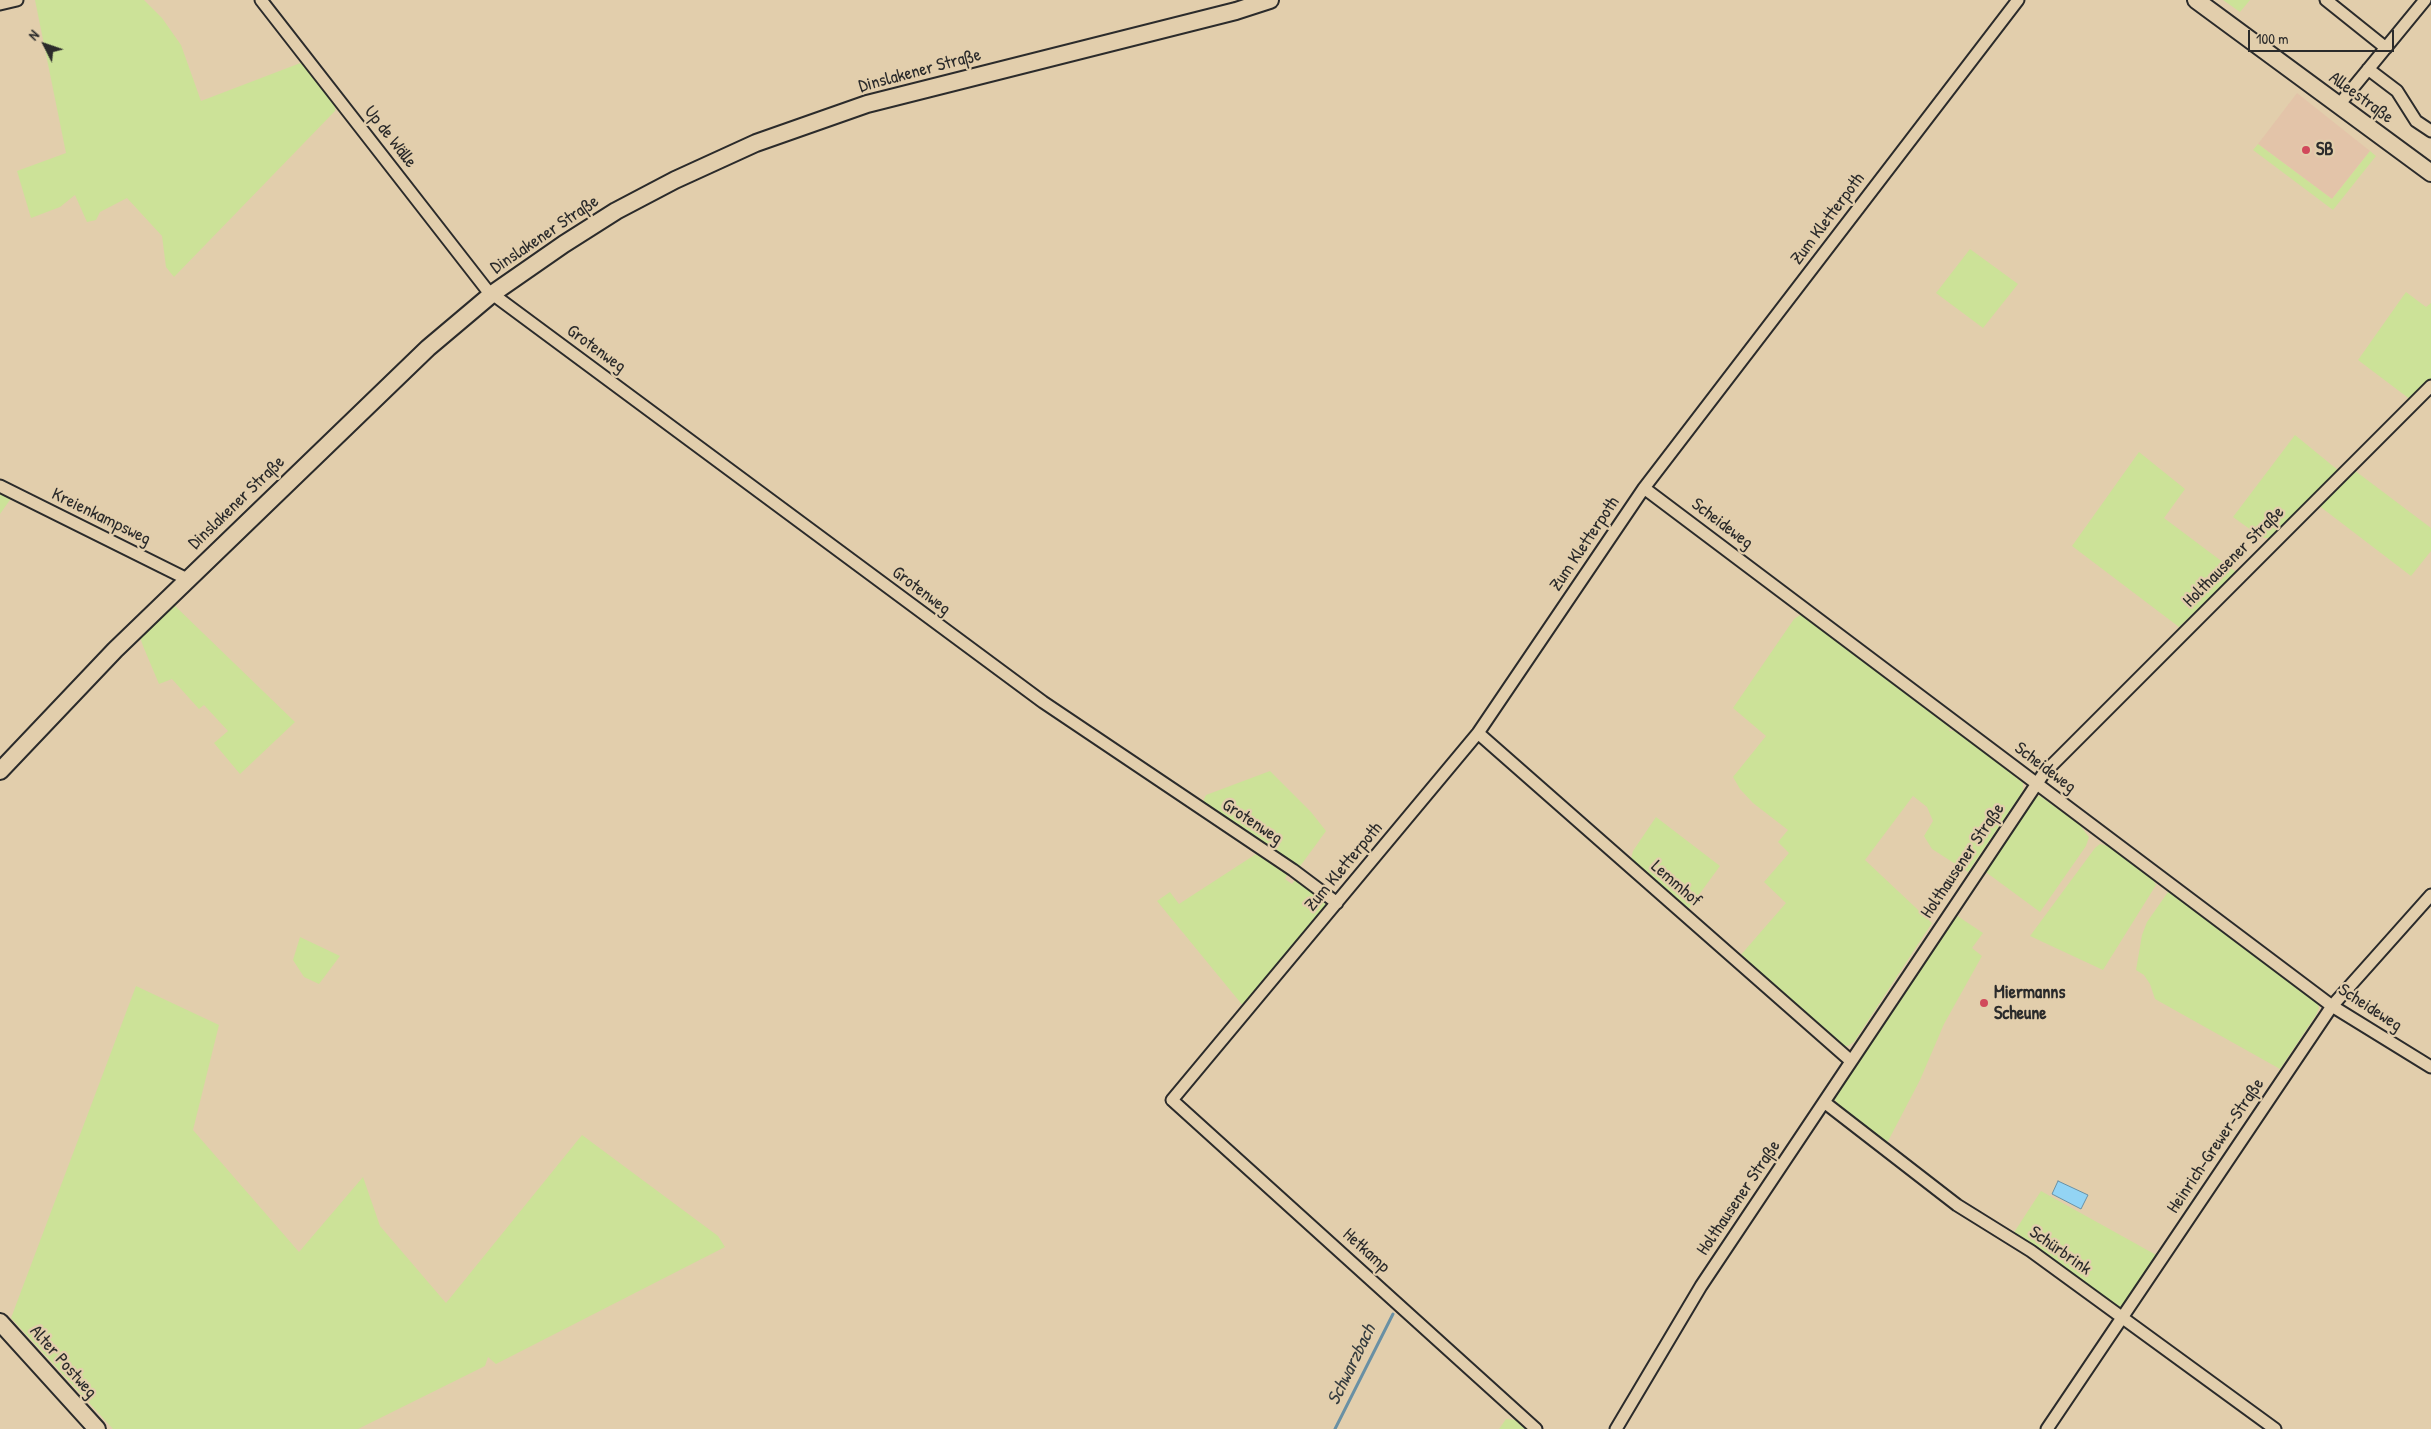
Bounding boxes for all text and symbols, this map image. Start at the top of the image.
north arrow [20,20,70,70]
scale bar [2251,20,2397,52]
text: N [24,26,43,44]
text: 100 m [2256,28,2289,49]
street label: Dinslakener Straße [857,44,983,98]
street label: Alleestraße [2324,67,2398,129]
street label: Up de Wälle [359,102,421,172]
place label: SB [2316,139,2333,161]
marker: SB [2300,144,2312,156]
street label: Zum Kletterpoth [1786,169,1870,269]
street label: Dinslakener Straße [487,191,603,279]
street label: Grotenweg [562,320,630,378]
street label: Dinslakener Straße [184,452,290,554]
street label: Kreienkampsweg [48,484,154,550]
street label: Zum Kletterpoth [1545,493,1625,595]
street label: Scheideweg [1687,494,1757,554]
street label: Holthausener Straße [2179,502,2289,612]
street label: Grotenweg [887,562,955,620]
street label: Scheideweg [2010,738,2080,798]
street label: Grotenweg [1218,794,1286,850]
street label: Holthausener Straße [1917,799,2009,923]
street label: Zum Kletterpoth [1301,818,1387,916]
street label: Lemmhof [1646,856,1706,912]
street label: Scheideweg [2334,979,2406,1037]
place label: Miermanns Scheune [1994,982,2065,1024]
marker: Miermanns Scheune [1978,997,1990,1009]
street label: Heinrich-Grewer-Straße [2163,1074,2269,1218]
street label: Holthausener Straße [1693,1136,1785,1260]
street label: Schürbrink [2025,1222,2095,1280]
street label: Hetkamp [1338,1224,1394,1278]
street label: Alter Postweg [25,1321,101,1403]
water label: Schwarzbach [1323,1321,1381,1409]

